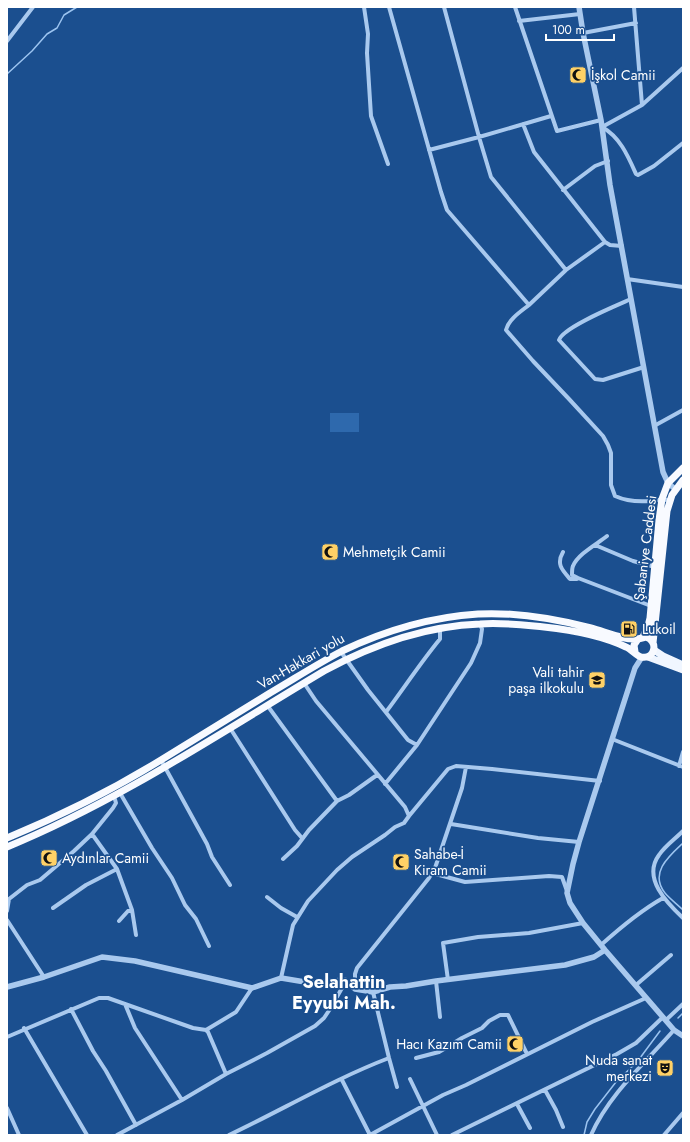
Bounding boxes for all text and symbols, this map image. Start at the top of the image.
scale bar [546,16,614,42]
text: 100 m [552,21,585,39]
mosque icon: İşkol Camii [568,65,588,85]
place label: İşkol Camii [591,65,656,85]
street label: Şabaniye Caddesi [629,494,661,602]
mosque icon: Mehmetçik Camii [320,542,340,562]
place label: Mehmetçik Camii [343,542,446,562]
fuel station icon: Lukoil [619,619,639,639]
place label: Lukoil [642,619,676,639]
street label: Van-Hakkari yolu [254,628,348,694]
place label: Vali tahir paşa ilkokulu [508,662,584,698]
school or university icon: Vali tahir paşa ilkokulu [587,670,607,690]
place label: Sahabe-İ Kiram Camii [414,844,487,880]
mosque icon: Aydınlar Camii [39,848,59,868]
place label: Aydınlar Camii [62,848,149,868]
mosque icon: Sahabe-İ Kiram Camii [391,852,411,872]
district label: Selahattin Eyyubi Mah. [292,969,396,1016]
place label: Hacı Kazım Camii [396,1034,502,1054]
mosque icon: Hacı Kazım Camii [505,1034,525,1054]
place label: Nuda sanat merkezi [585,1050,653,1086]
theatre icon: Nuda sanat merkezi [655,1058,675,1078]

